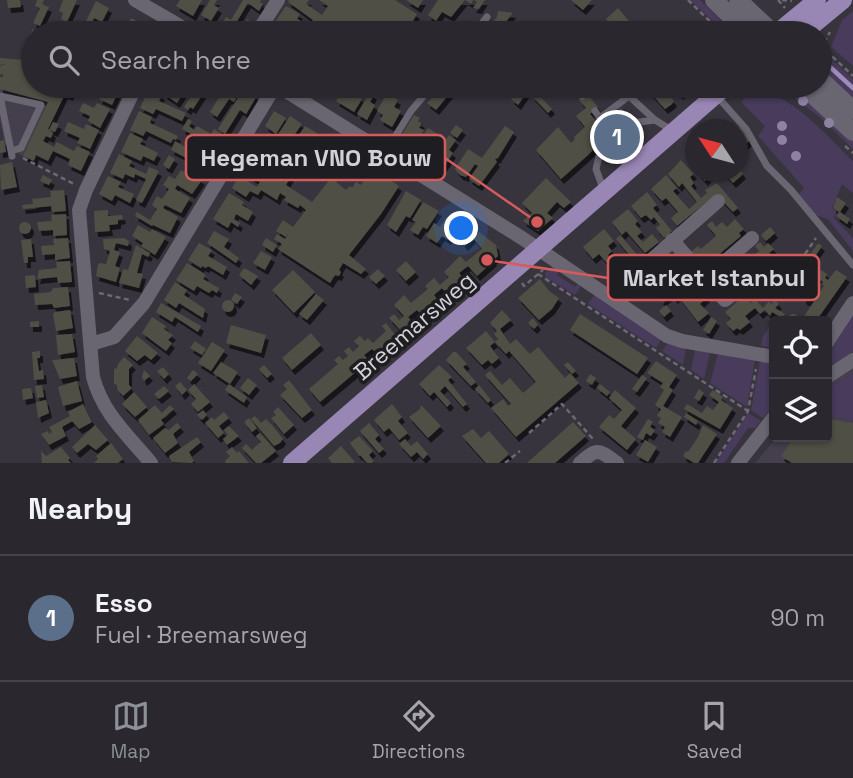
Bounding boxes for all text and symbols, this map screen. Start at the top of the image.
search box [21,21,832,98]
icon: search [45,41,83,79]
text: Search here [101,43,251,77]
pin: 1 [594,111,640,163]
north arrow [685,119,748,182]
callout: Hegeman VNO Bouw [186,135,445,180]
text: Hegeman VNO Bouw [200,142,432,173]
your location [444,211,478,245]
callout: Market Istanbul [608,255,819,300]
text: Market Istanbul [623,262,805,293]
street label: Breemarsweg [347,265,481,387]
map controls [769,316,832,442]
button: locate [769,316,832,379]
button: layers [769,379,832,442]
text: Nearby [28,489,132,528]
text: Esso [95,586,153,620]
text: 1 [46,603,56,633]
text: 90 m [770,603,825,633]
text: Fuel · Breemarsweg [95,620,308,650]
tab: Map [111,697,150,764]
tab: Directions [372,697,465,764]
tab: Saved [687,697,742,764]

